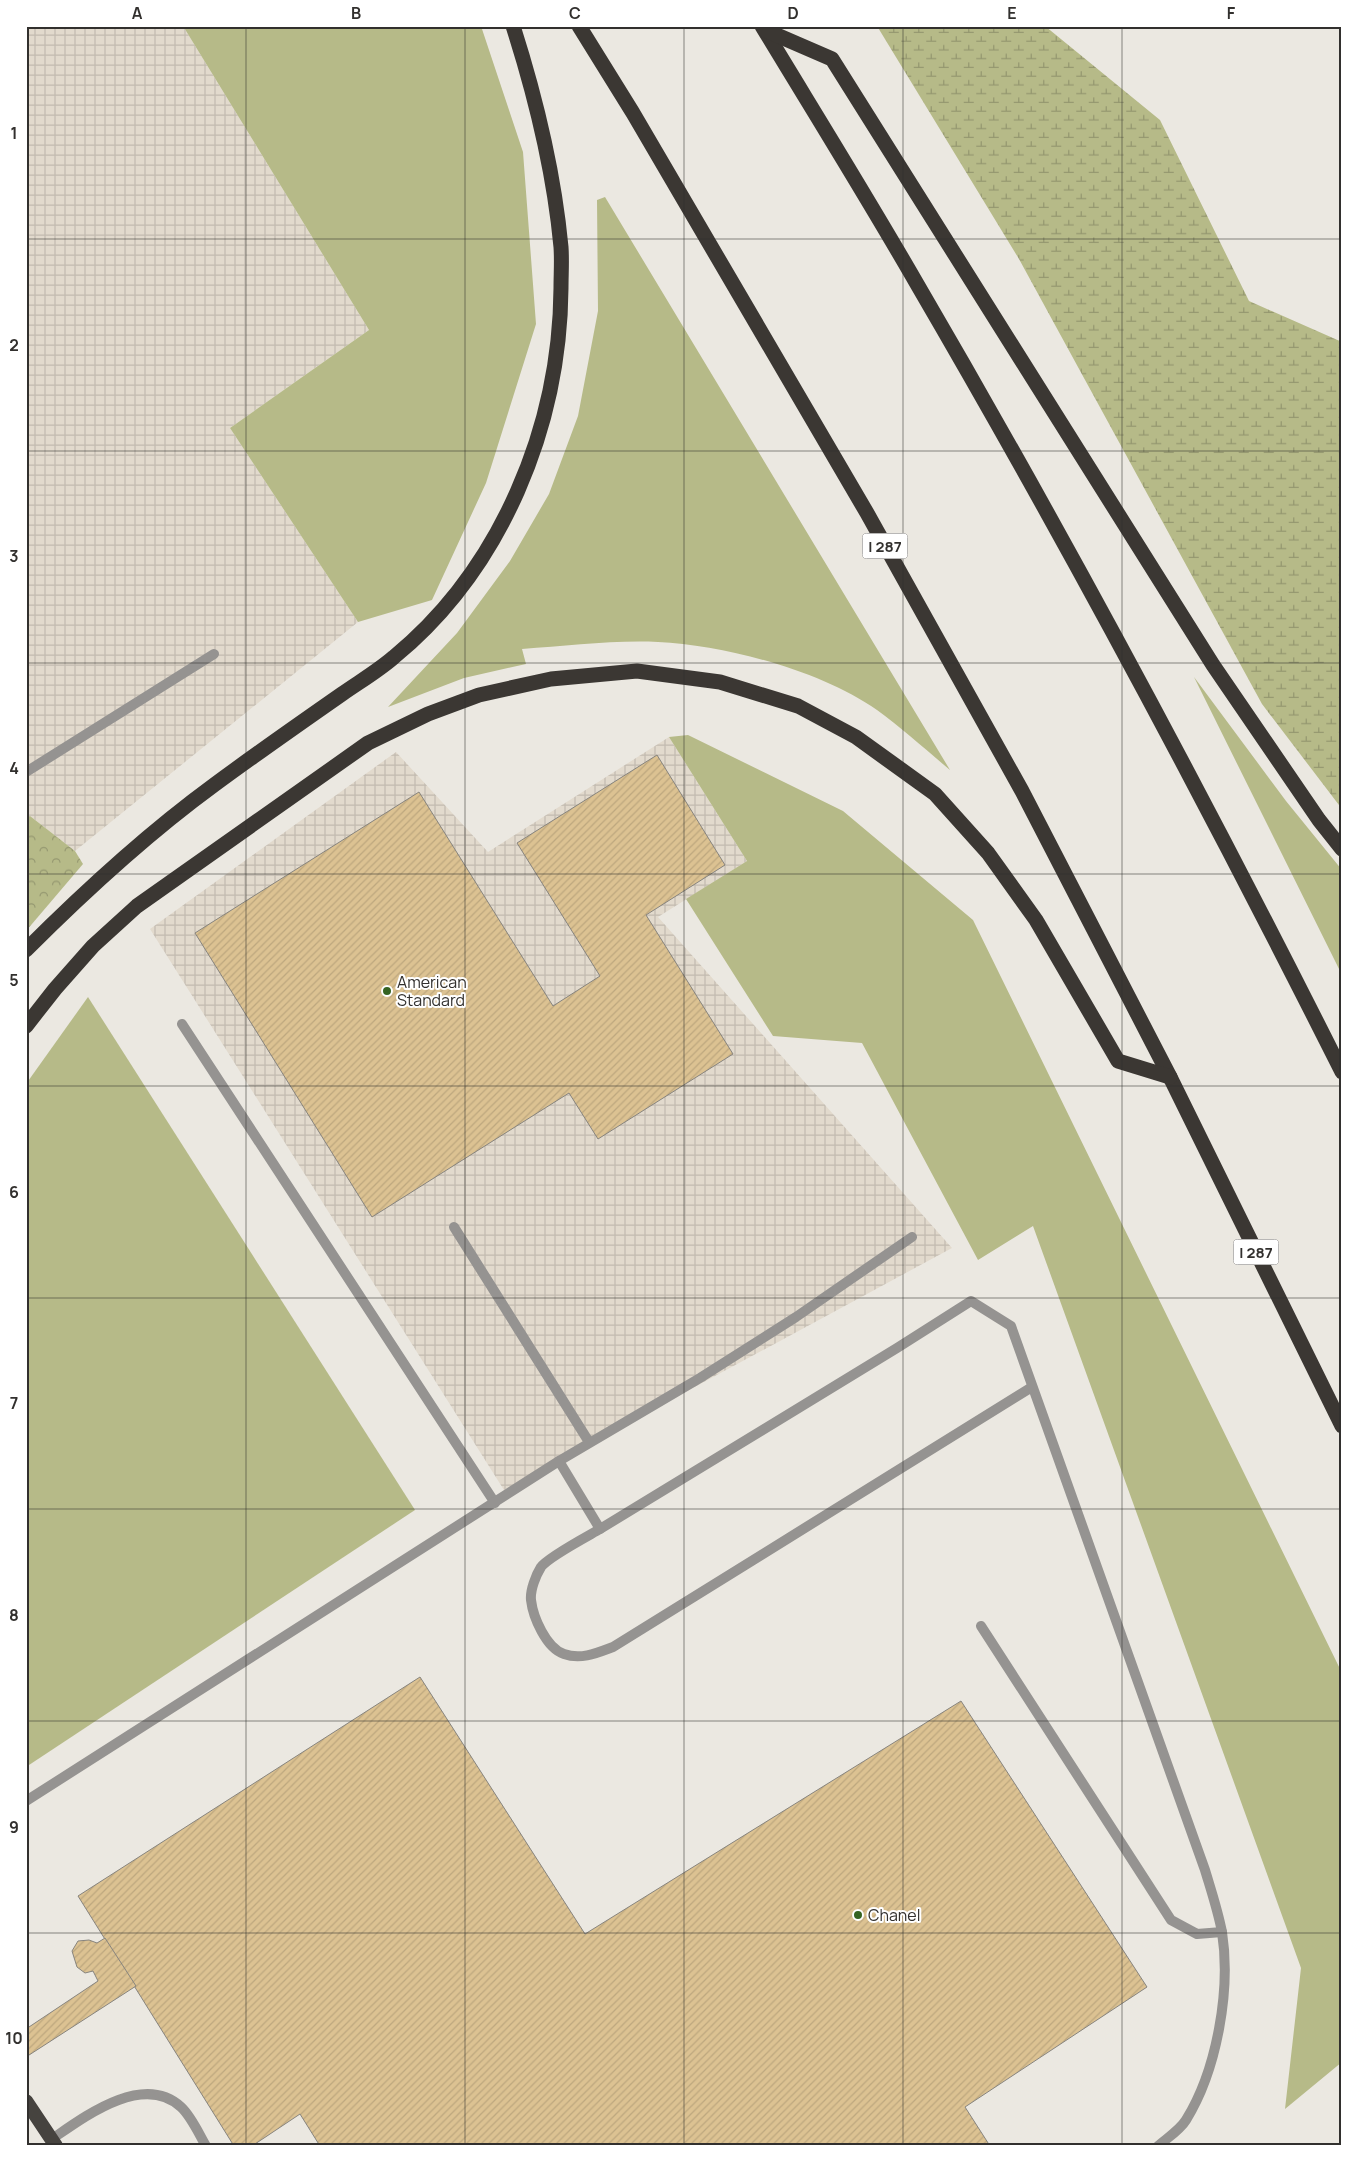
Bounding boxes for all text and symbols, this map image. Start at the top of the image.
text: A [132,2,143,24]
text: B [351,2,361,24]
text: C [569,2,581,24]
text: D [787,2,799,24]
text: E [1007,2,1017,24]
text: F [1227,2,1236,24]
text: 1 [10,122,18,144]
text: 2 [9,334,19,356]
road number: I 287 [862,534,908,558]
text: 3 [9,545,19,567]
text: 4 [9,757,19,779]
text: 5 [9,969,19,991]
place label: American Standard [397,971,467,1011]
marker: American Standard [381,985,393,997]
text: 6 [9,1181,19,1203]
road number: I 287 [1234,1240,1278,1264]
text: 7 [10,1392,18,1414]
text: 8 [9,1604,19,1626]
text: 9 [9,1816,19,1838]
place label: Chanel [868,1904,920,1926]
marker: Chanel [852,1909,864,1921]
text: 10 [5,2027,23,2049]

